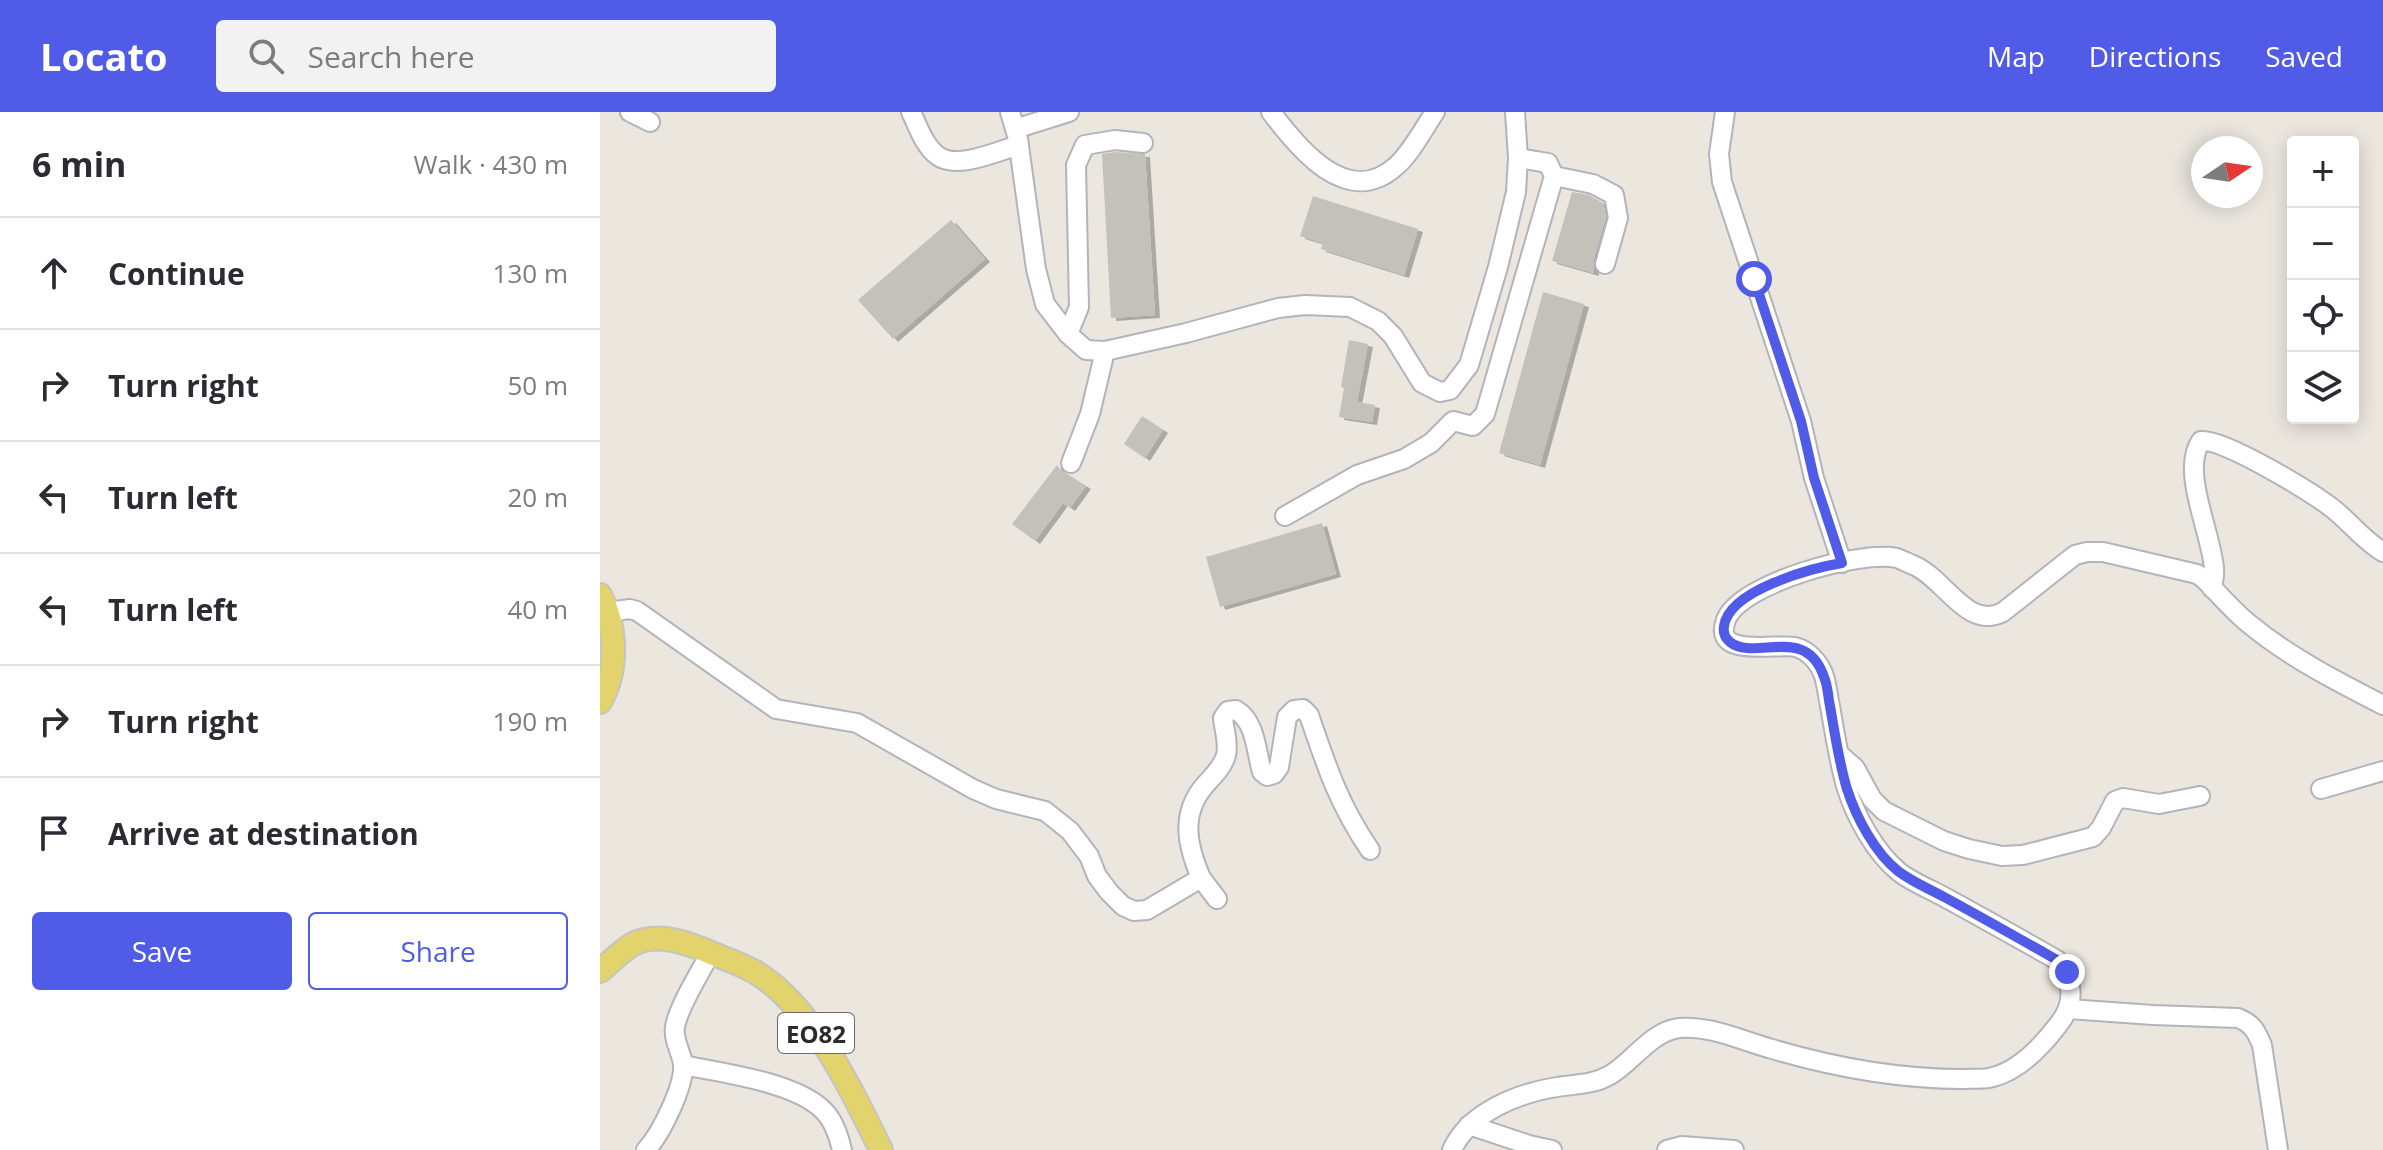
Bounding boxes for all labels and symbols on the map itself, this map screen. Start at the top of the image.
north arrow [2191,136,2263,208]
route start [1736,261,1772,297]
route end [2049,954,2085,990]
road number: ΕΟ82 [778,1013,854,1053]

